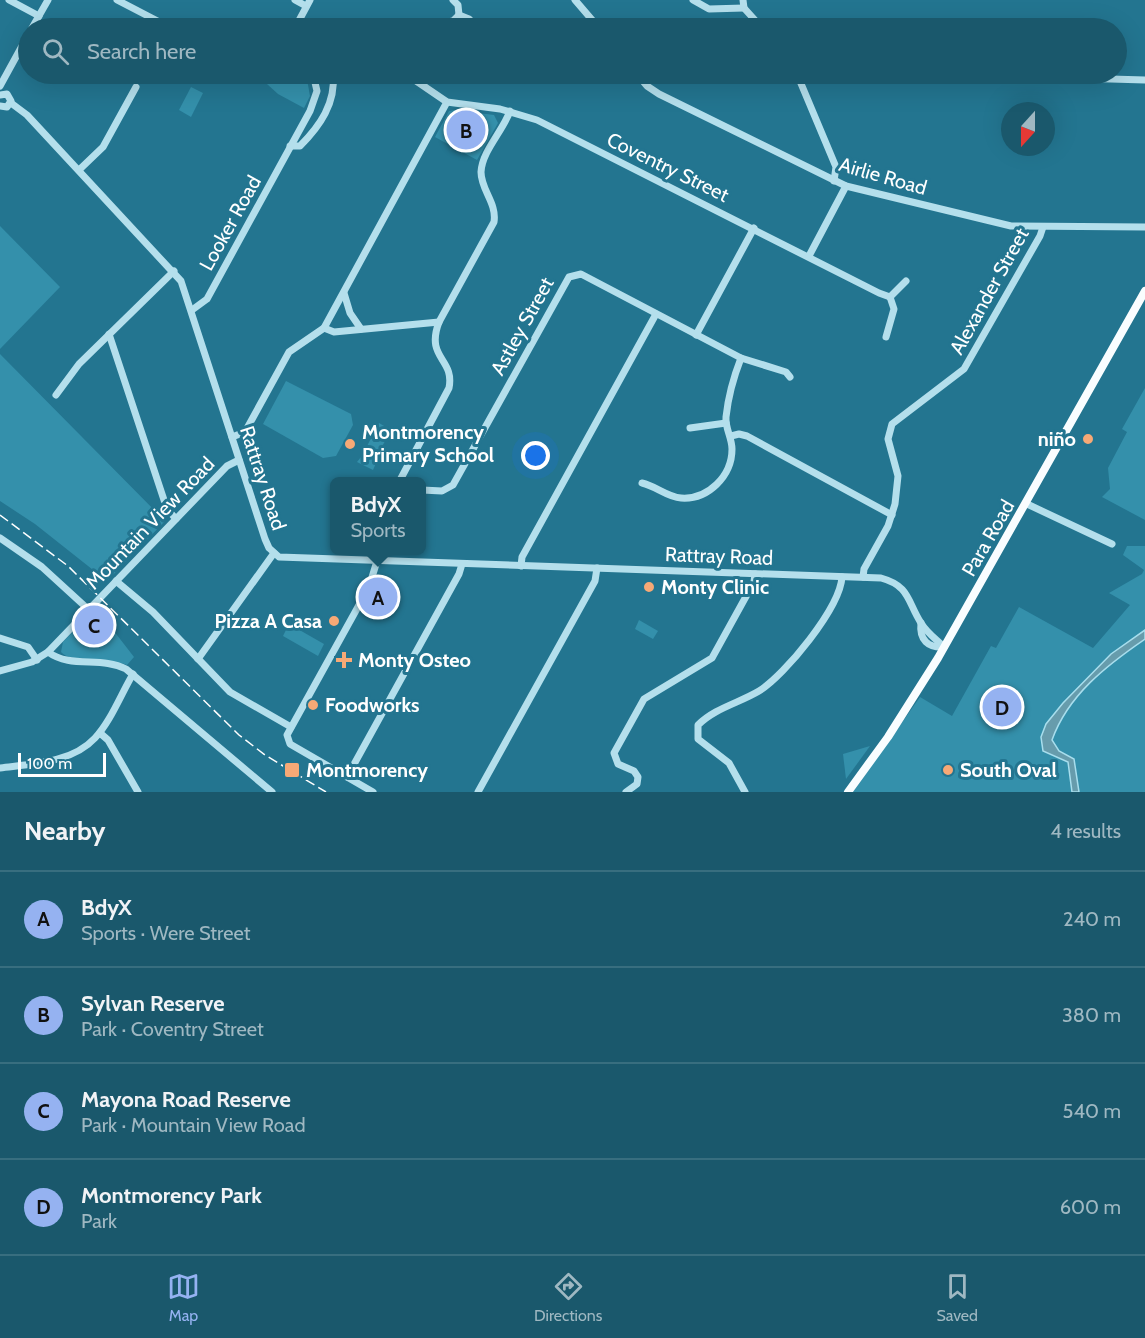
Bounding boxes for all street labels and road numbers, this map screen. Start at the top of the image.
street label: Coventry Street [603,127,733,207]
street label: Airlie Road [836,152,930,200]
street label: Looker Road [194,171,266,275]
street label: Alexander Street [944,223,1034,358]
street label: Astley Street [485,273,559,379]
street label: Rattray Road [235,423,291,533]
street label: Mountain View Road [81,452,219,594]
street label: Para Road [957,495,1019,581]
street label: Rattray Road [665,542,773,570]

